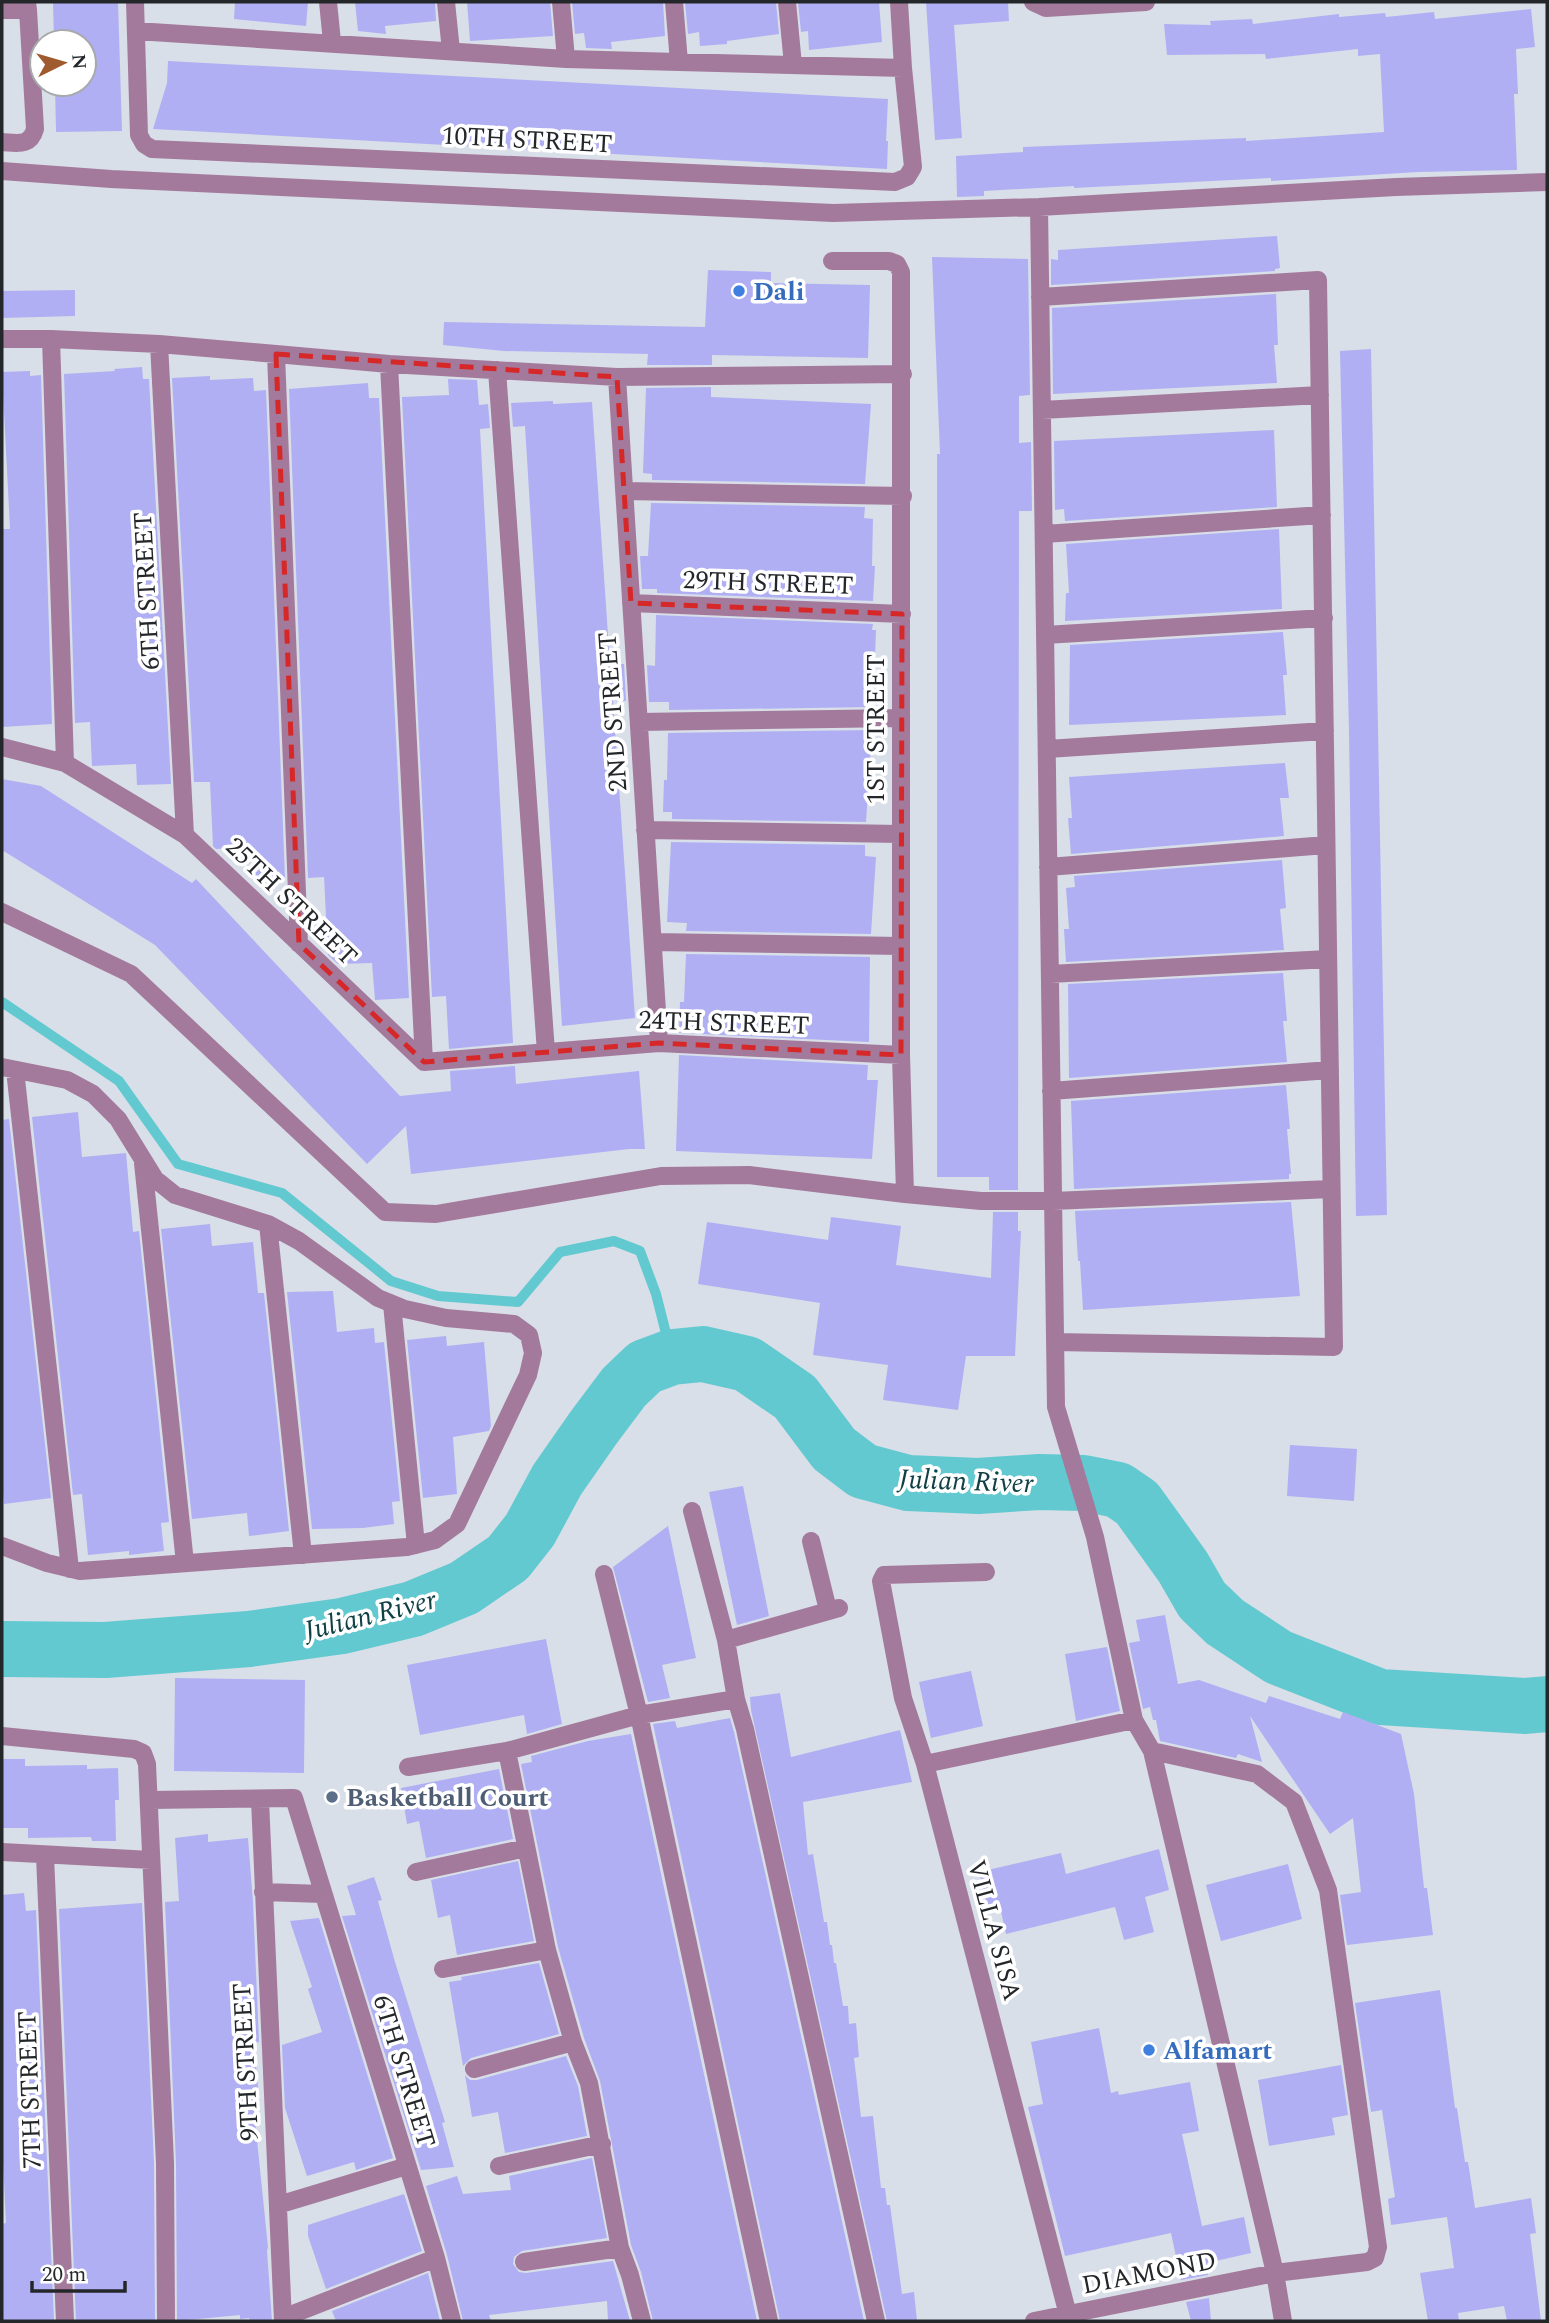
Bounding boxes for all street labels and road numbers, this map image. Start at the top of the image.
street label: 10TH STREET [441,116,613,164]
street label: 6TH STREET [123,511,171,671]
street label: 29TH STREET [682,560,854,606]
street label: 2ND STREET [587,631,639,793]
street label: 1ST STREET [856,654,896,804]
street label: 25TH STREET [216,828,367,976]
street label: 24TH STREET [638,1000,810,1046]
street label: VILLA SISA [956,1855,1032,2005]
street label: 9TH STREET [222,1982,270,2142]
street label: 6TH STREET [362,1990,446,2153]
street label: 7TH STREET [7,2010,53,2170]
street label: DIAMOND [1079,2240,1220,2306]

